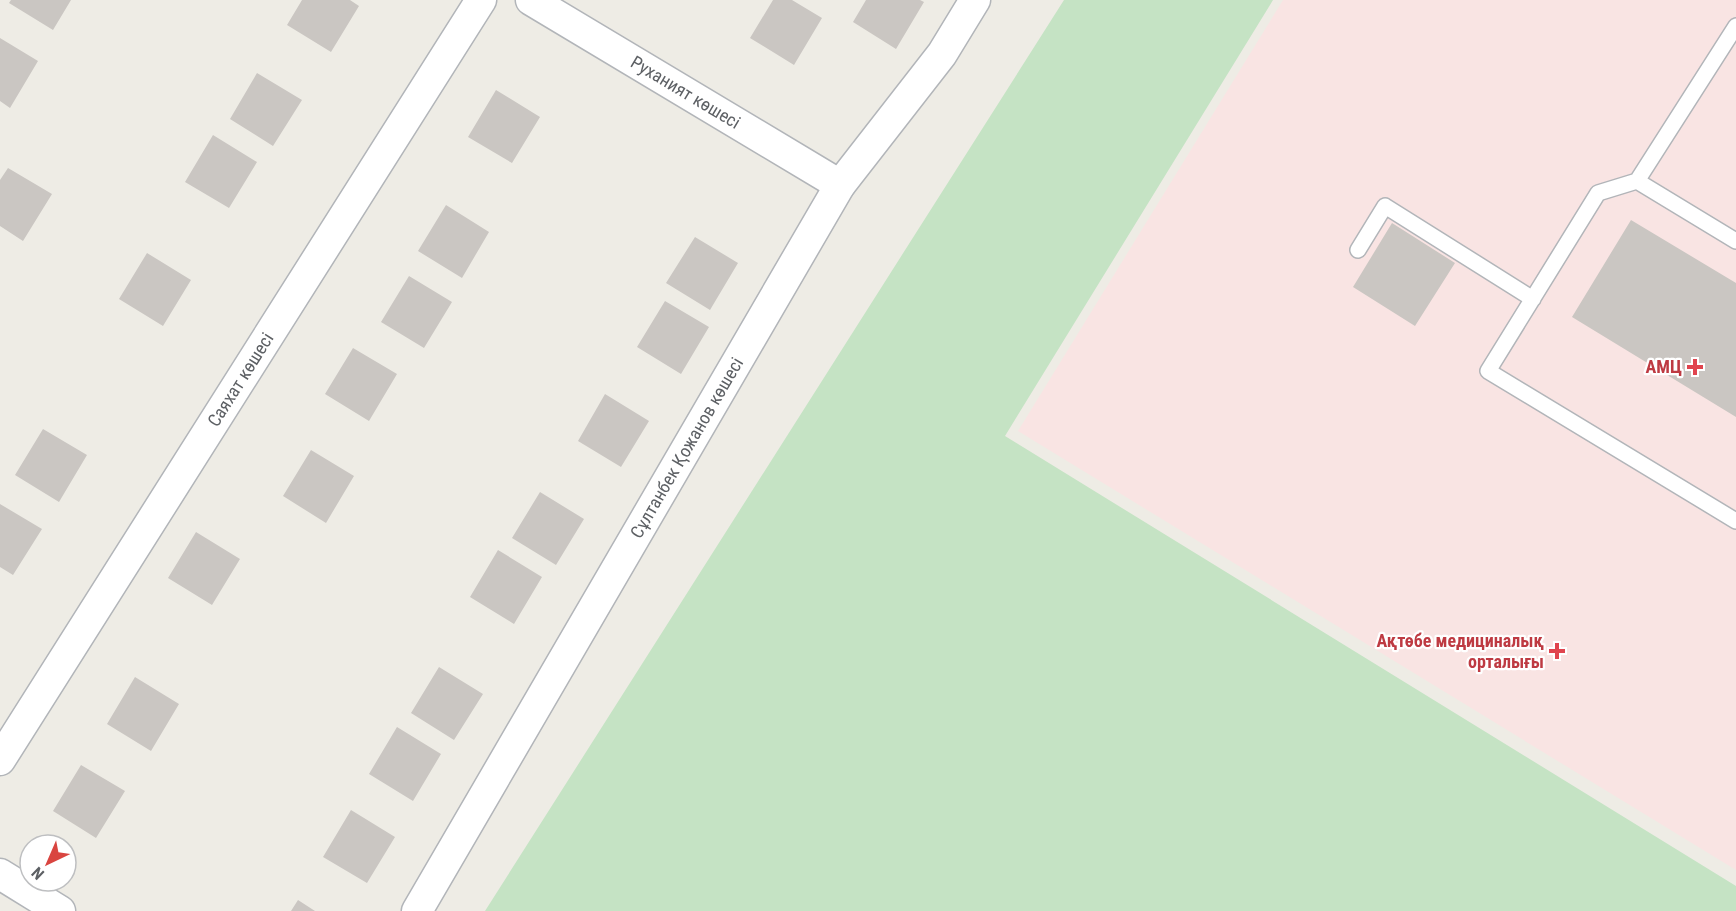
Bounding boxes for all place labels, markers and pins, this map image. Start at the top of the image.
place label: АМЦ [1646,356,1682,377]
marker: АМЦ [1686,358,1704,376]
place label: Ақтөбе медициналық орталығы [1376,630,1544,672]
marker: Ақтөбе медициналық орталығы [1548,642,1566,660]

